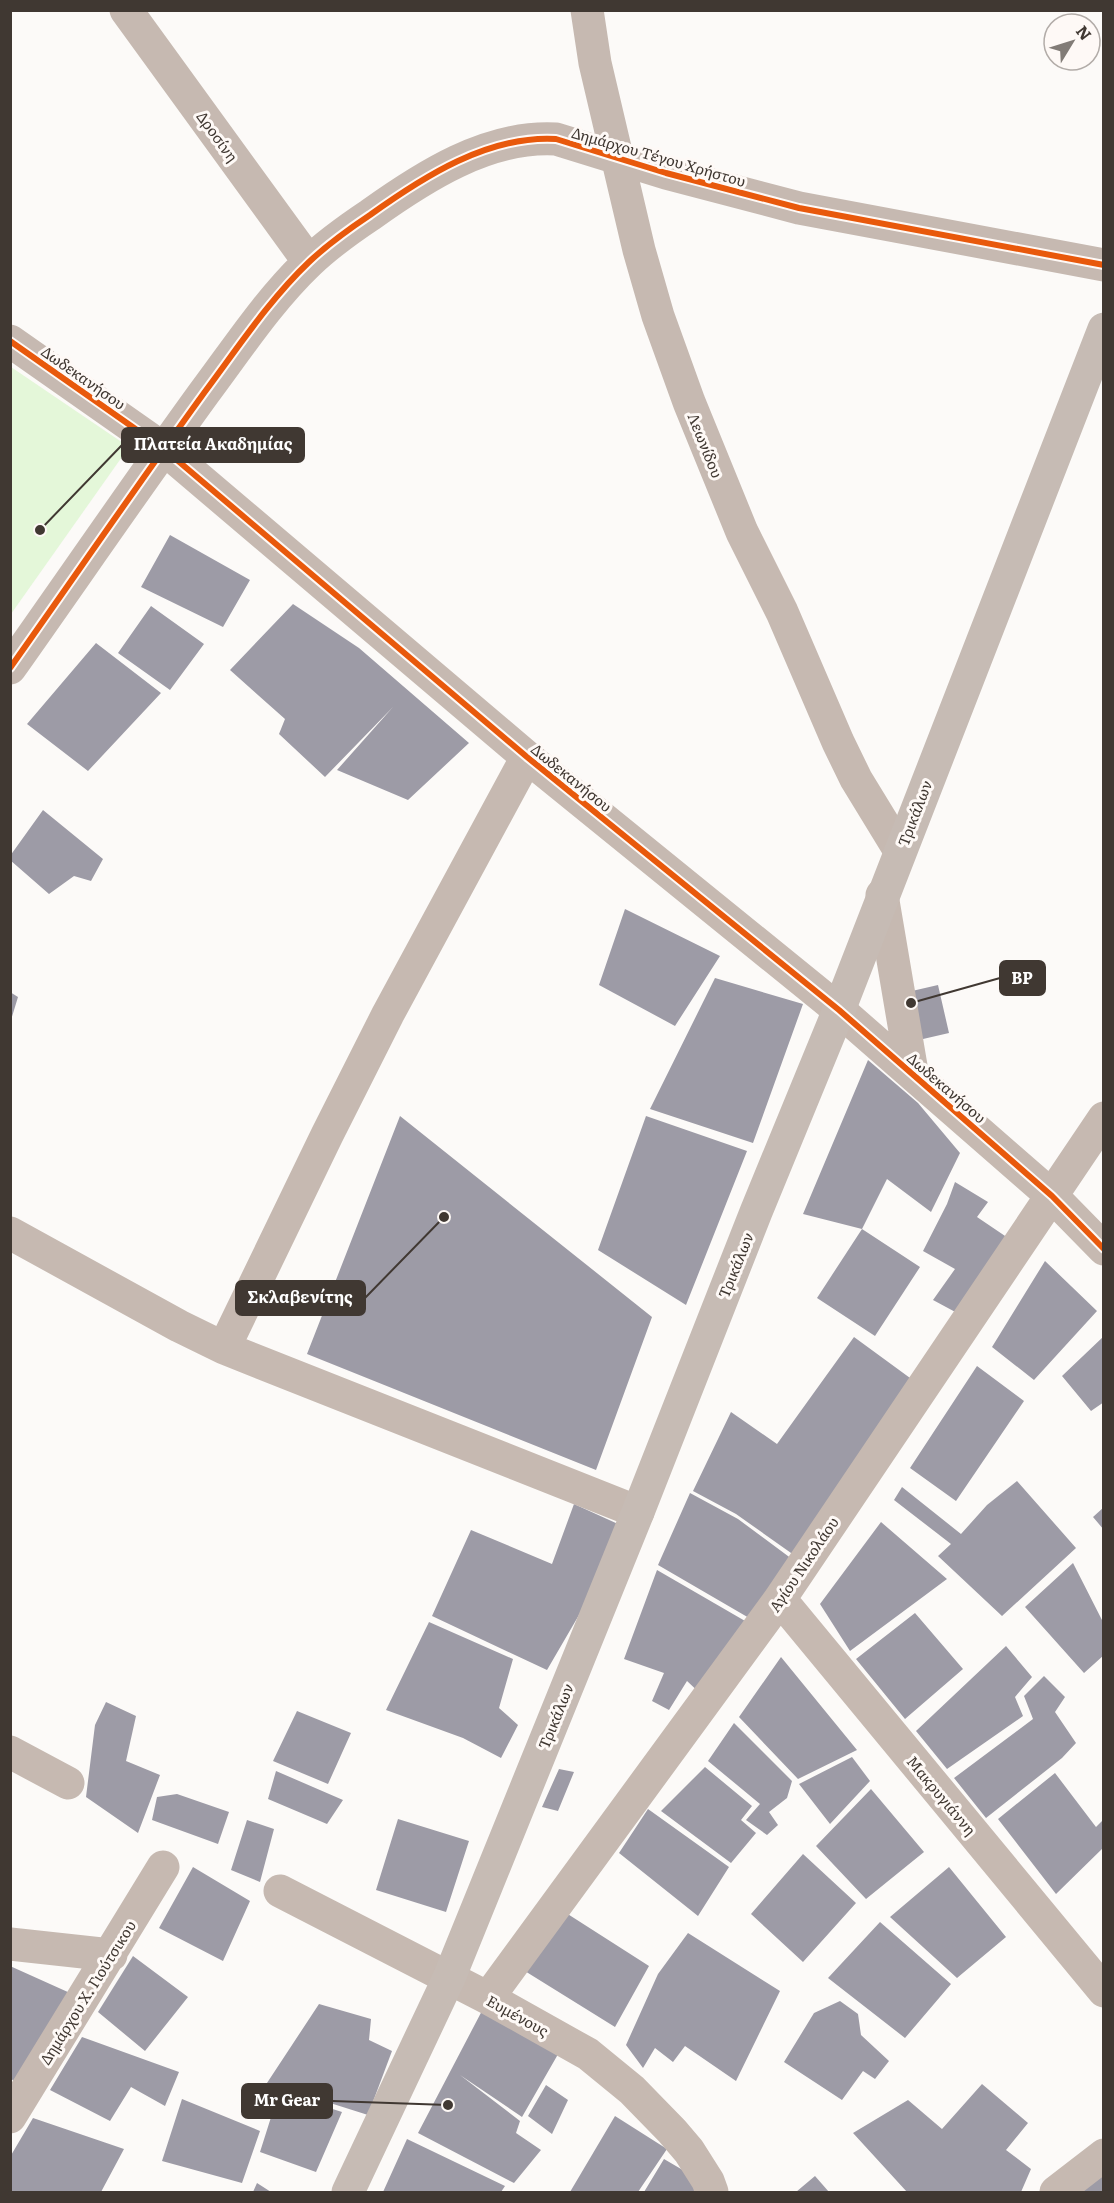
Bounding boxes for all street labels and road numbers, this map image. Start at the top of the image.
street label: Δροσίνη [192,106,244,166]
street label: Δημάρχου Τέγου Χρήστου [569,120,749,192]
street label: Δωδεκανήσου [37,339,131,415]
street label: Λεωνίδου [683,409,730,481]
street label: Δωδεκανήσου [527,737,618,817]
street label: Τρικάλων [891,777,937,849]
street label: Δωδεκανήσου [902,1046,992,1128]
street label: Τρικάλων [711,1229,759,1301]
street label: Αγίου Νικολάου [762,1511,844,1616]
street label: Τρικάλων [531,1680,579,1752]
street label: Μακρυγιάννη [902,1750,982,1840]
street label: Δημάρχου Χ. Γιούτσικου [33,1915,141,2069]
street label: Ευμένους [483,1988,554,2042]

